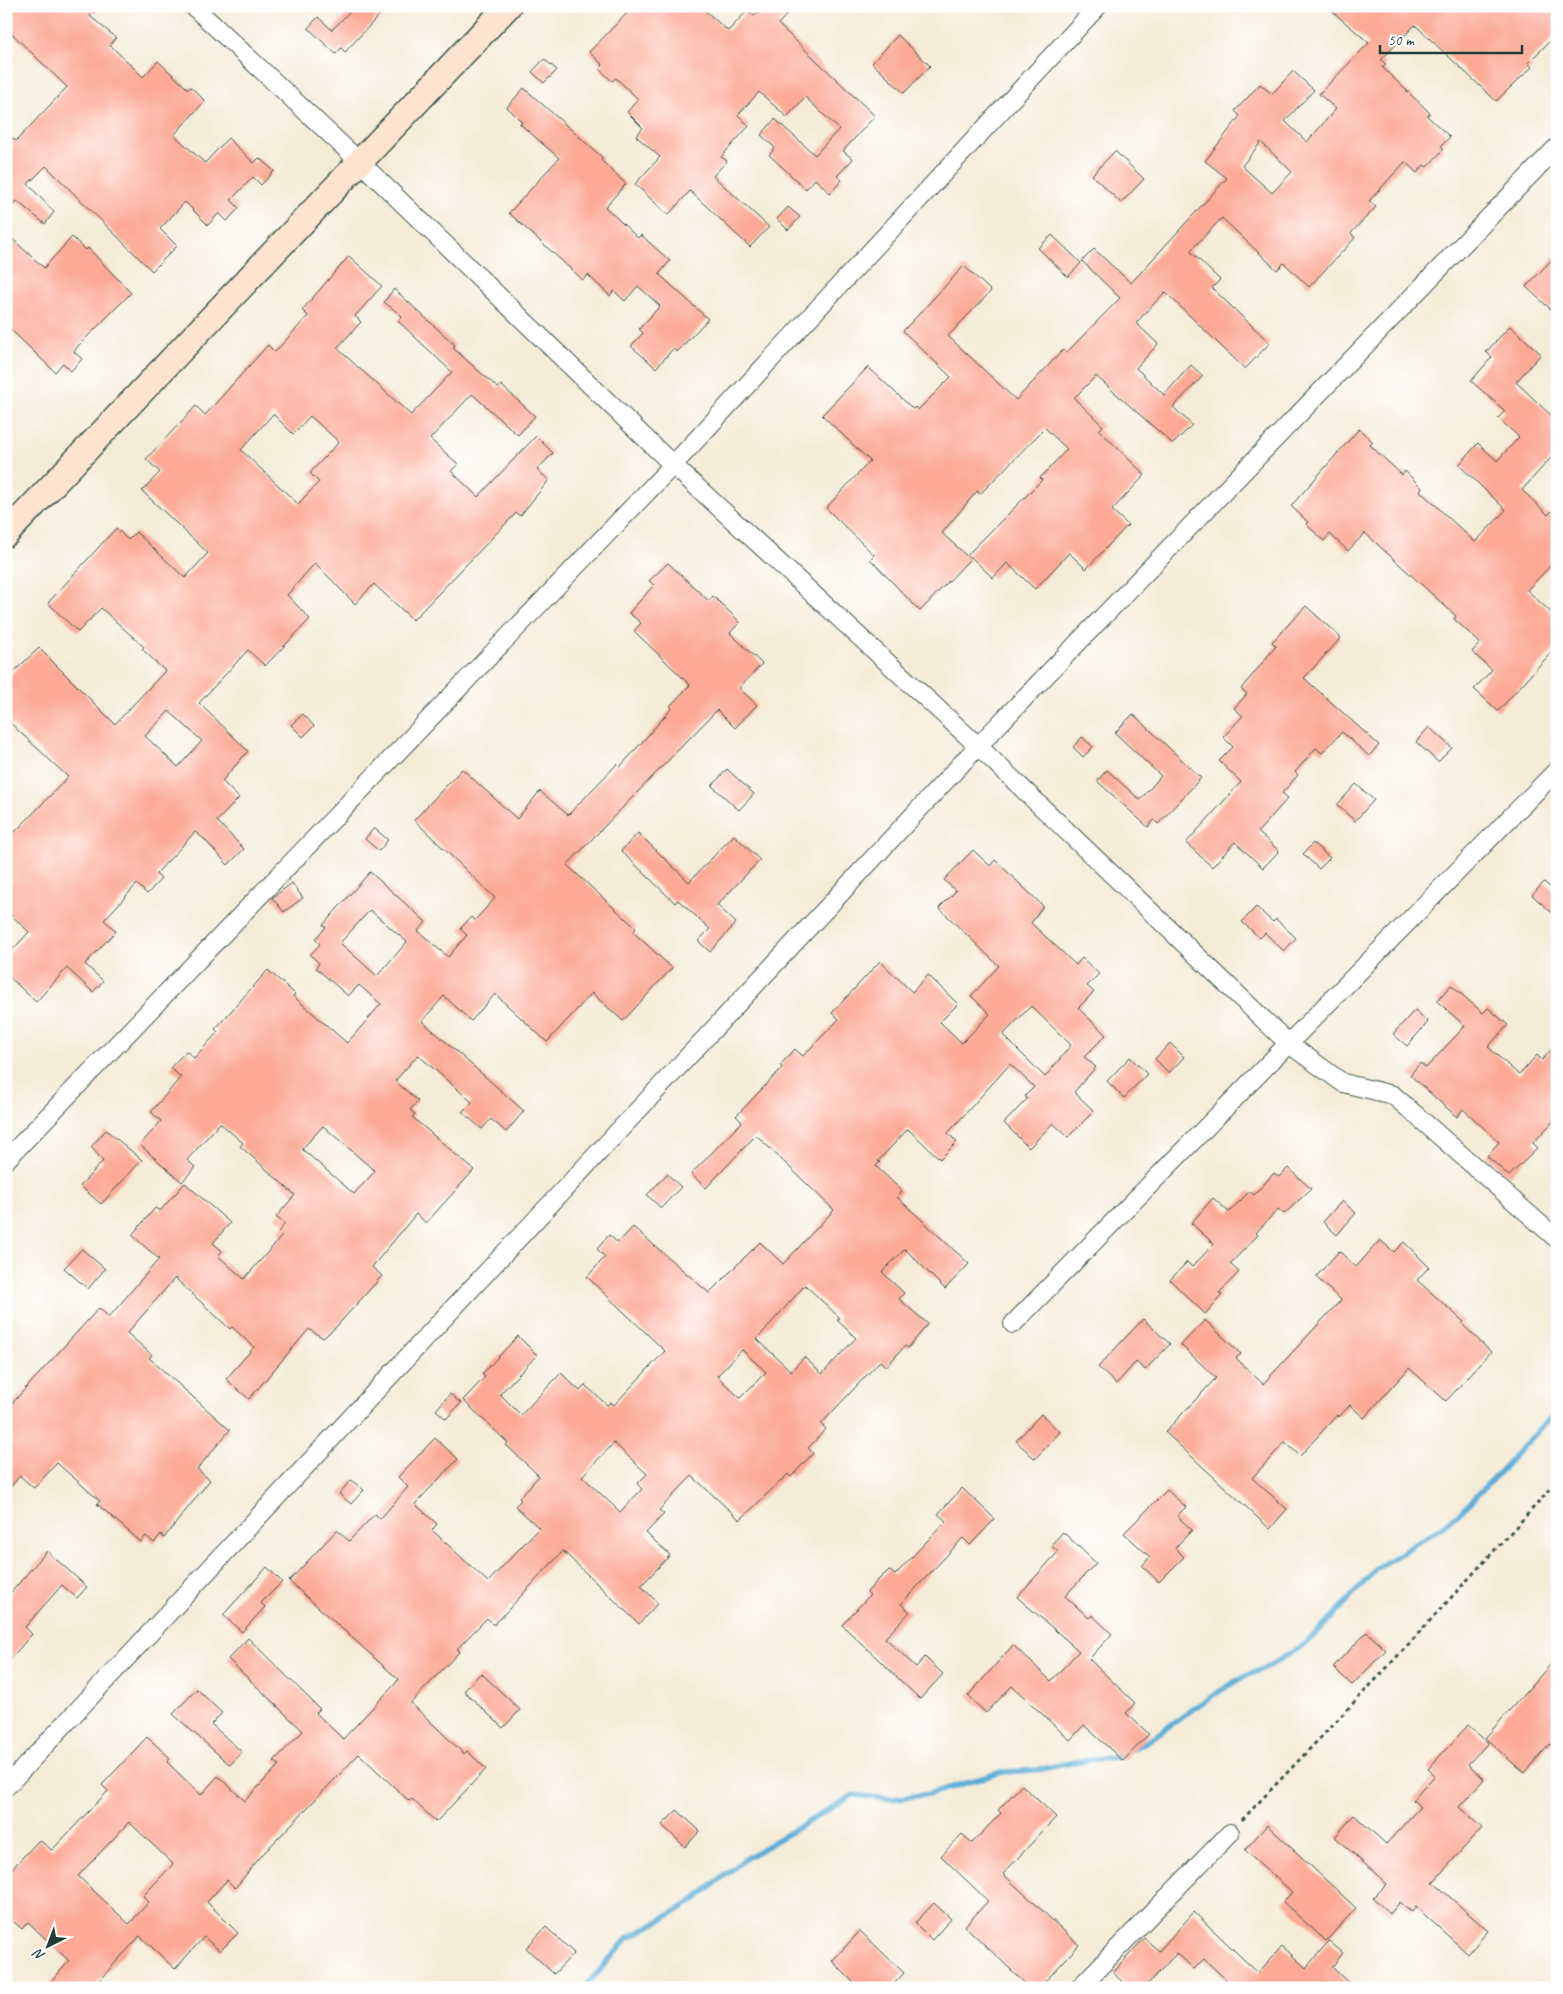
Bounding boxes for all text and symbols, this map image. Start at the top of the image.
scale bar [1380,22,1523,54]
text: 50 m [1388,31,1415,50]
north arrow [22,1922,72,1972]
text: N [29,1945,49,1965]

